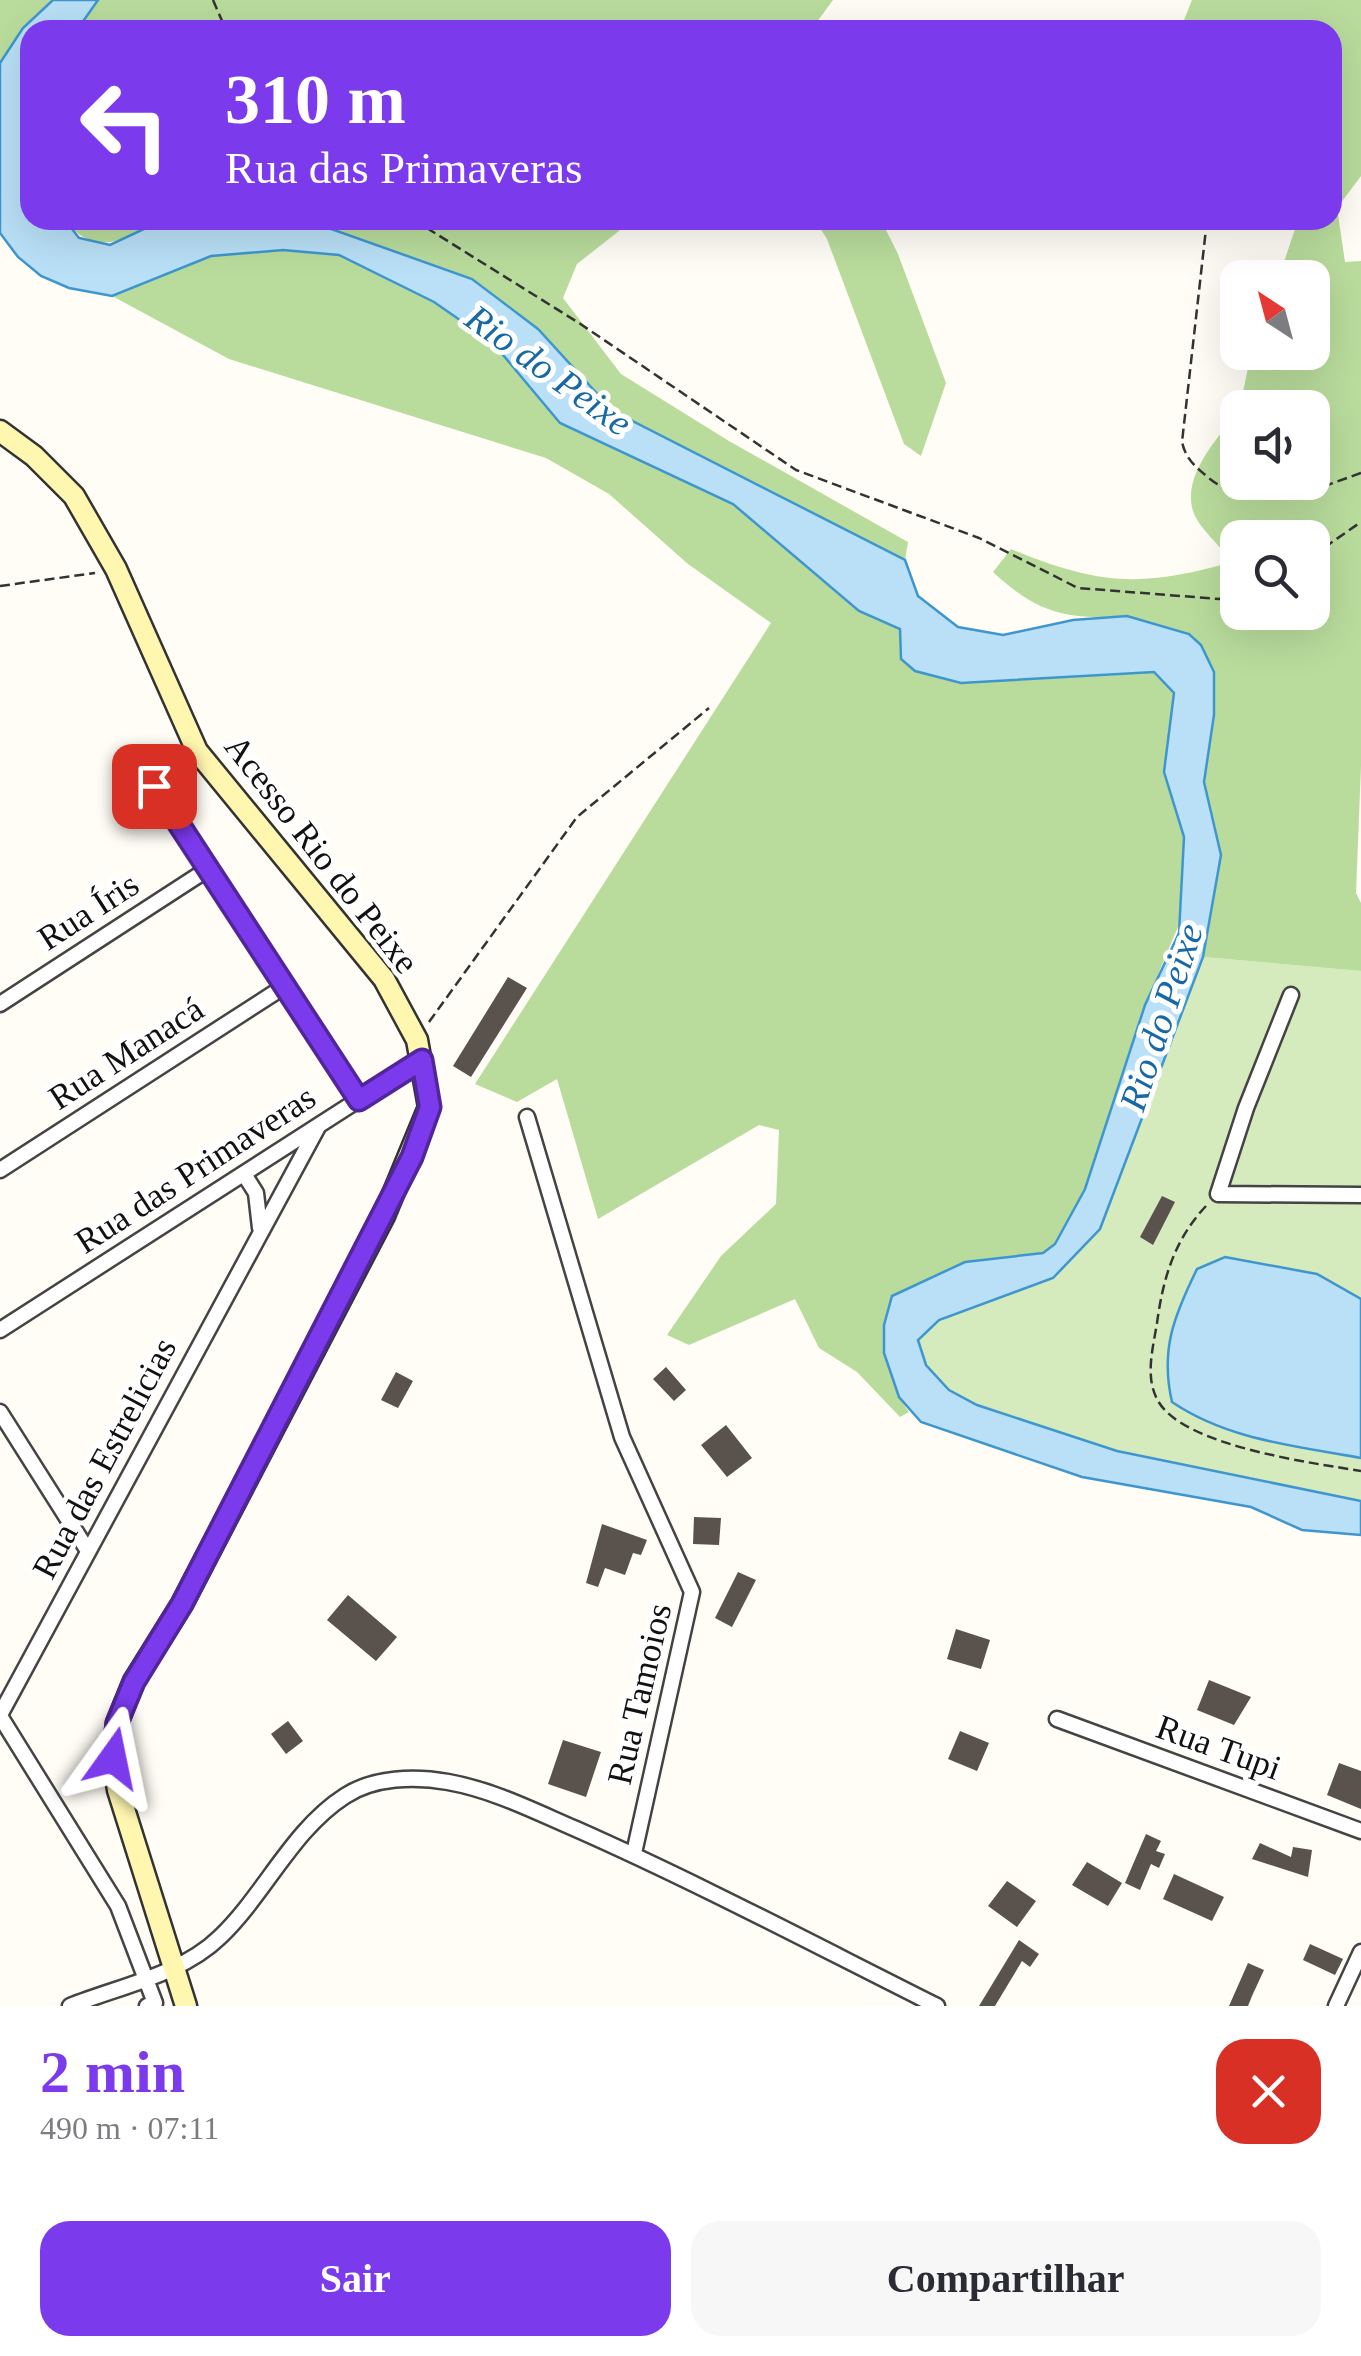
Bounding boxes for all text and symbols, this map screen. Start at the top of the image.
icon: left [60,60,190,190]
text: 310 m [225,61,406,138]
text: Rua das Primaveras [225,143,582,193]
north arrow [1220,260,1330,370]
map controls [1220,260,1330,630]
water label: Rio do Peixe [457,295,640,444]
button: sound [1220,390,1330,500]
button: search [1220,520,1330,630]
street label: Acesso Rio do Peixe [217,728,426,981]
pin [112,744,197,829]
icon: arrive [127,759,182,814]
street label: Rua Íris [31,865,146,958]
water label: Rio do Peixe [1111,918,1211,1117]
street label: Rua Manacá [42,989,211,1118]
street label: Rua das Primaveras [68,1077,322,1261]
street label: Rua das Estrelicias [25,1332,184,1585]
street label: Rua Tamoios [600,1600,679,1788]
position arrow [61,1706,165,1810]
street label: Rua Tupi [1151,1707,1287,1788]
text: 2 min [40,2039,185,2105]
button: close [1216,2039,1321,2144]
text: 490 m · 07:11 [40,2110,219,2146]
button: Sair [40,2221,671,2336]
button: Compartilhar [691,2221,1321,2336]

